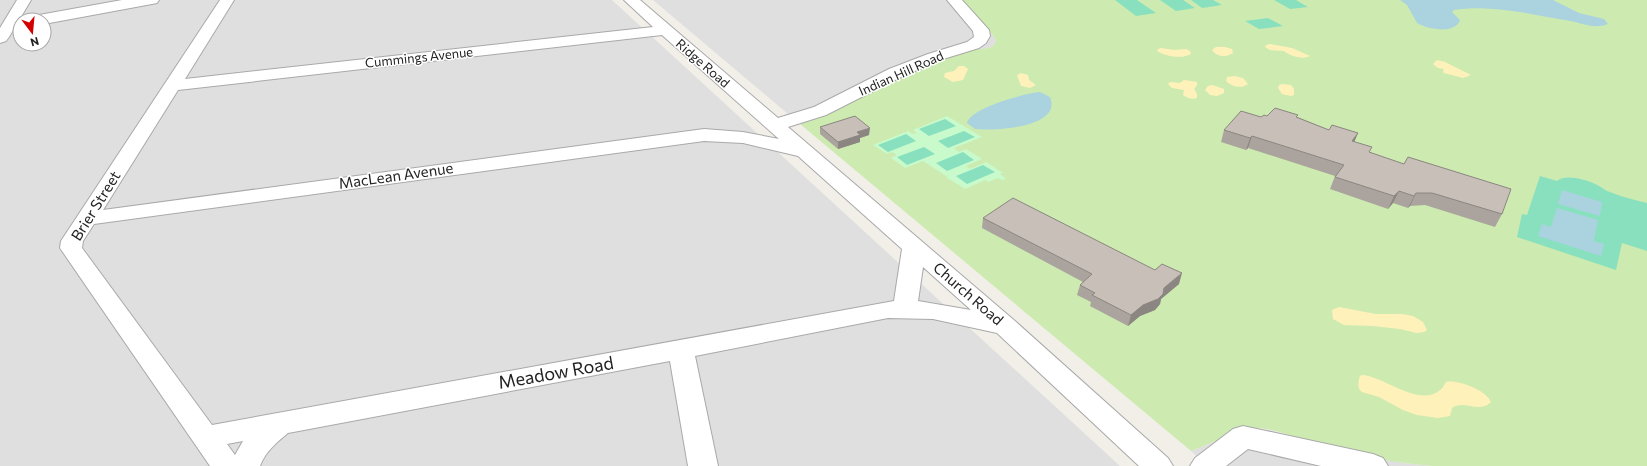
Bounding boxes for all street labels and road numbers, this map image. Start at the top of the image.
street label: Ridge Road [673,35,733,91]
street label: Cummings Avenue [364,43,474,71]
street label: Indian Hill Road [856,47,946,99]
street label: MacLean Avenue [338,158,454,192]
street label: Brier Street [67,167,124,244]
street label: Church Road [930,258,1007,329]
street label: Meadow Road [496,351,615,393]

